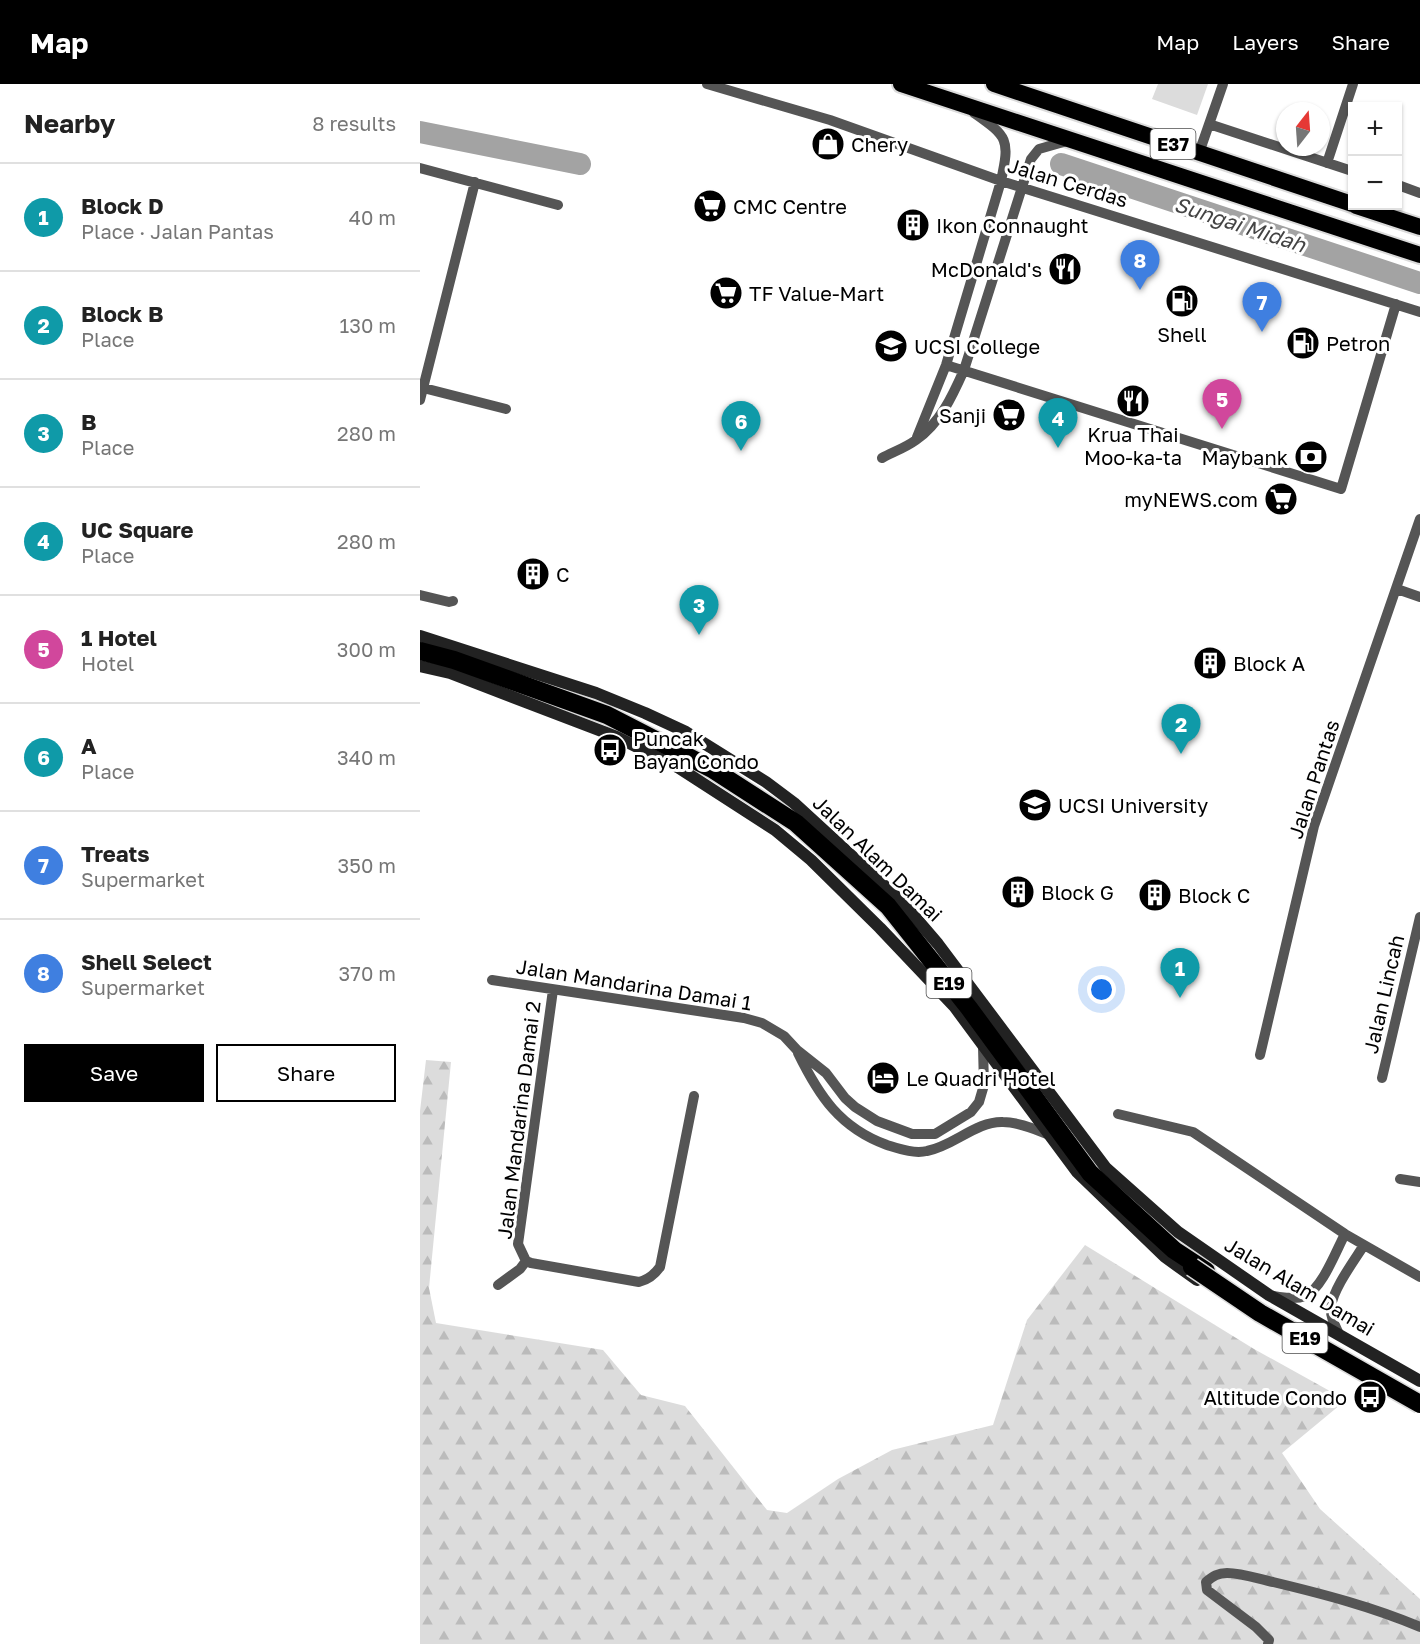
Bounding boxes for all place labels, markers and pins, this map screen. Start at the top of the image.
shop icon: Chery [810,126,846,162]
place label: Chery [851,132,908,156]
supermarket icon: CMC Centre [692,188,728,224]
place label: CMC Centre [733,194,847,218]
building icon: Ikon Connaught [895,207,931,243]
place label: Ikon Connaught [936,213,1088,237]
pin: 8 [1120,240,1160,290]
restaurant icon: McDonald's [1047,251,1083,287]
place label: McDonald's [931,257,1042,281]
supermarket icon: TF Value-Mart [708,275,744,311]
place label: TF Value-Mart [749,281,884,305]
pin: 7 [1242,282,1282,332]
fuel station icon: Shell [1164,283,1200,319]
place label: Shell [1157,322,1207,346]
fuel station icon: Petron [1285,325,1321,361]
school or university icon: UCSI College [873,328,909,364]
place label: Petron [1326,331,1390,355]
place label: UCSI College [914,334,1040,358]
pin: 5 [1202,380,1242,429]
restaurant icon: Krua Thai Moo-ka-ta [1115,383,1151,419]
supermarket icon: Sanji [991,397,1027,433]
pin: 4 [1038,398,1078,448]
pin: 6 [722,402,760,451]
place label: Sanji [939,403,986,427]
place label: Krua Thai Moo-ka-ta [1084,422,1182,469]
bank icon: Maybank [1293,439,1329,475]
place label: Maybank [1202,445,1288,469]
supermarket icon: myNEWS.com [1263,481,1299,517]
place label: myNEWS.com [1124,487,1258,511]
building icon: C [515,556,551,592]
place label: C [556,562,570,586]
pin: 3 [680,586,718,635]
building icon: Block A [1192,645,1228,681]
place label: Block A [1233,651,1305,675]
pin: 2 [1162,704,1200,754]
place label: Puncak Bayan Condo [633,726,759,773]
bus stop icon: Puncak Bayan Condo [592,732,628,768]
school or university icon: UCSI University [1017,787,1053,823]
place label: UCSI University [1058,793,1208,817]
building icon: Block G [1000,874,1036,910]
building icon: Block C [1137,877,1173,913]
place label: Block G [1041,880,1114,904]
place label: Block C [1178,883,1250,907]
pin: 1 [1160,948,1200,998]
hotel icon: Le Quadri Hotel [865,1060,901,1096]
place label: Le Quadri Hotel [906,1066,1056,1090]
bus stop icon: Altitude Condo [1352,1379,1388,1415]
place label: Altitude Condo [1203,1385,1347,1409]

